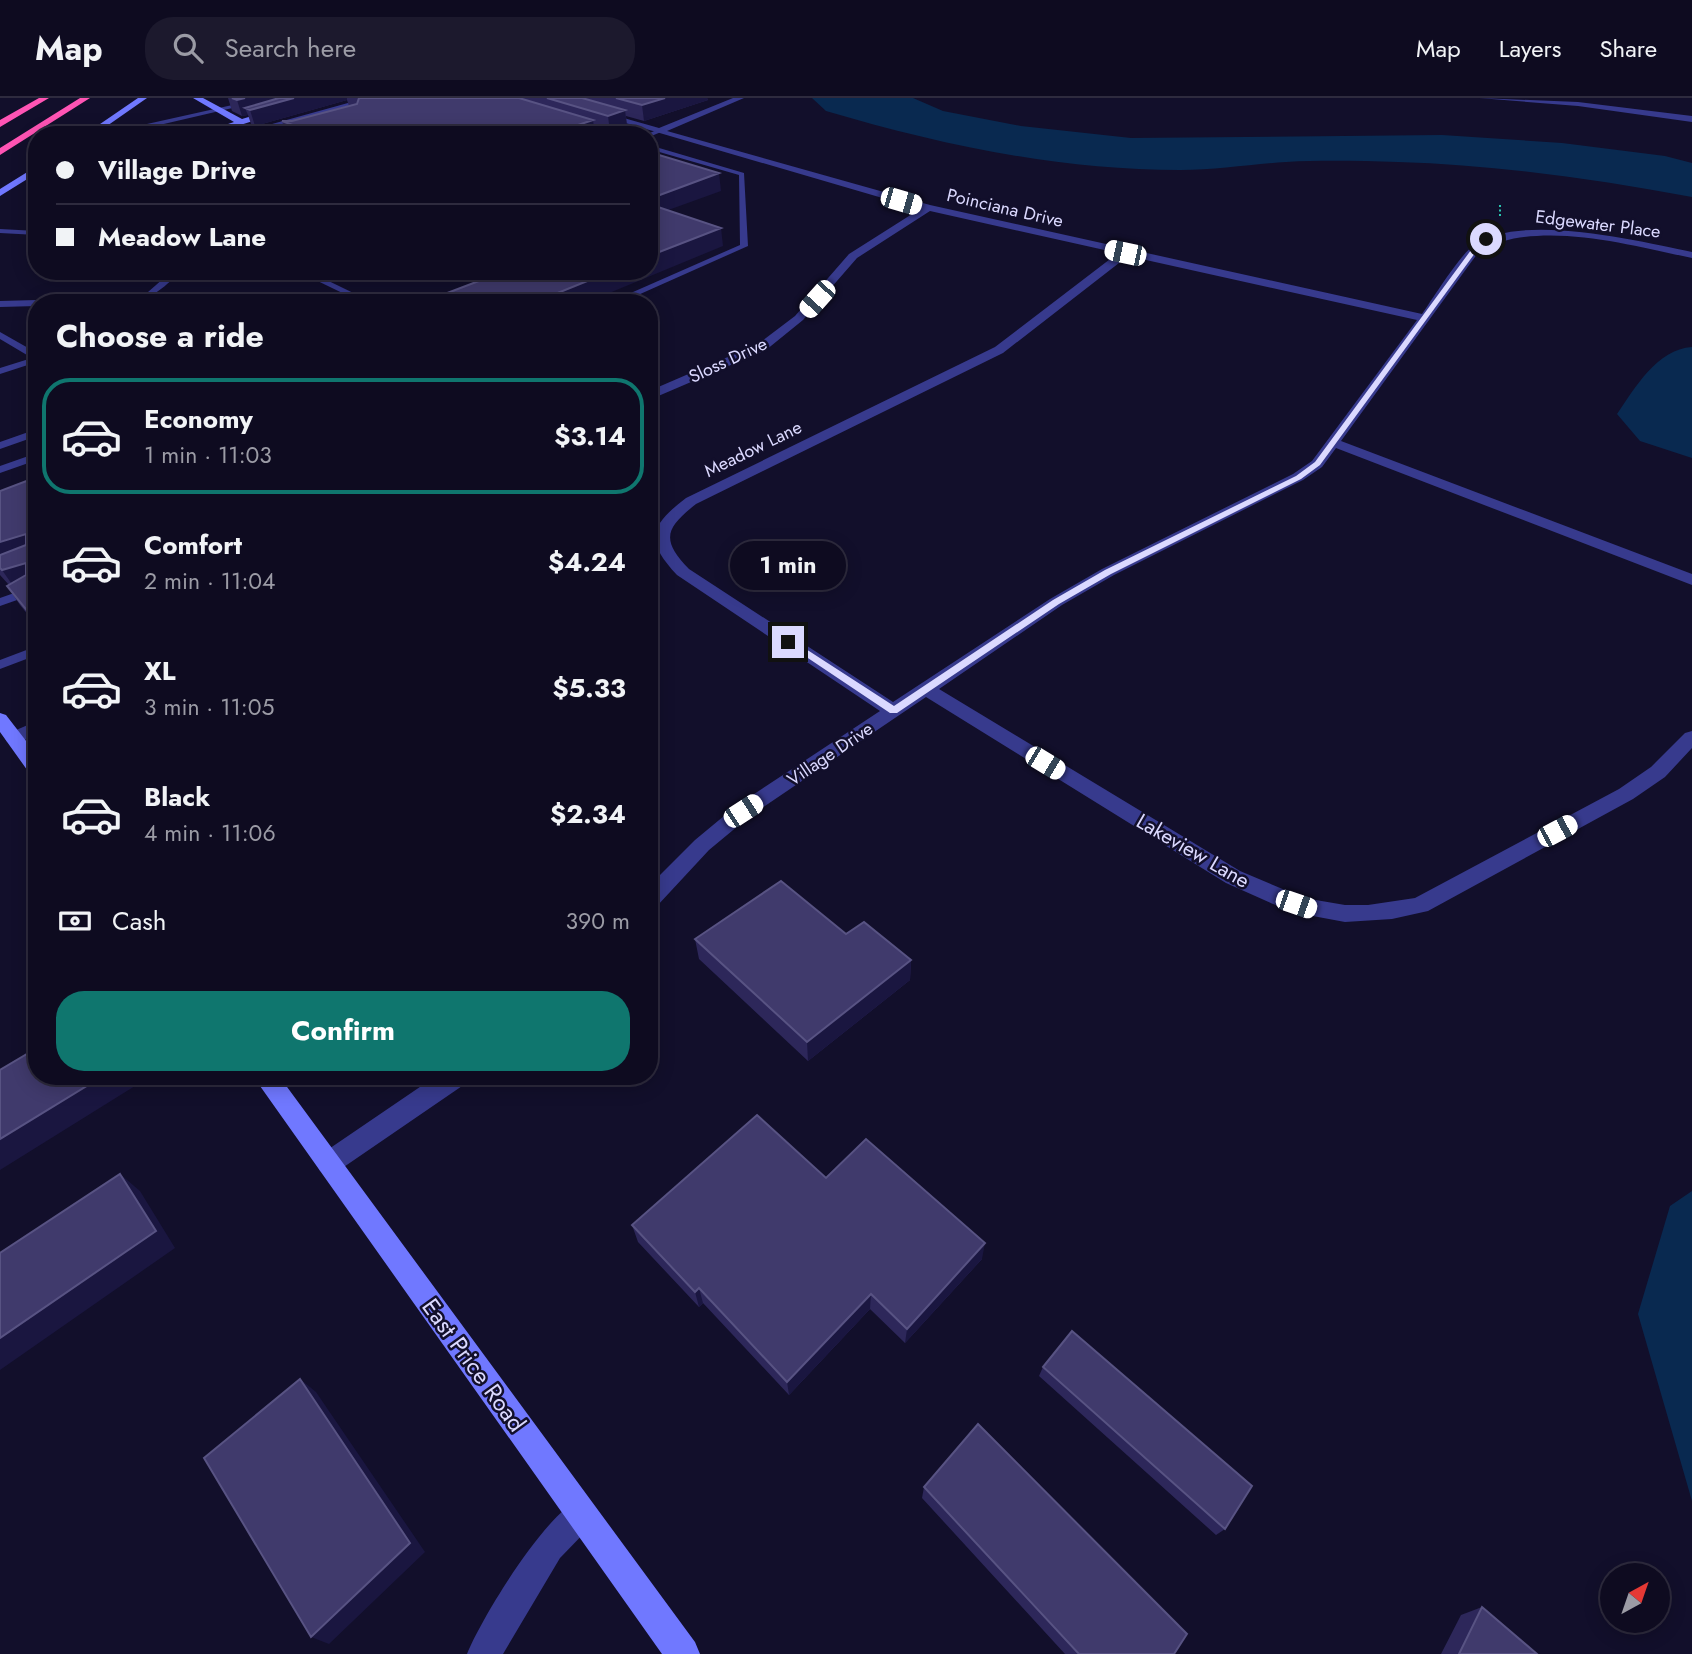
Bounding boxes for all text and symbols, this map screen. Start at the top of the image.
search box [145,17,635,80]
text: Map [35,25,103,72]
icon: search [169,29,207,67]
text: Search here [225,29,356,67]
text: Map [1416,31,1461,66]
text: Layers [1499,31,1561,66]
text: Share [1599,31,1657,66]
text: Village Drive [98,151,256,189]
street label: Poinciana Drive [944,182,1066,234]
car [878,185,925,217]
street label: Edgewater Place [1534,203,1662,245]
text: Meadow Lane [98,218,266,256]
route start [1470,223,1502,255]
car [1103,238,1148,268]
car [796,276,839,322]
text: Choose a ride [56,313,264,359]
street label: Sloss Drive [685,331,771,389]
text: Economy [144,400,253,438]
icon: car [60,405,123,468]
street label: Meadow Lane [700,414,806,484]
text: $3.14 [554,417,626,455]
text: 1 min · 11:03 [144,438,272,472]
text: Comfort [144,526,242,564]
icon: car [60,531,123,594]
callout: 1 min [730,540,846,589]
text: $4.24 [548,543,626,581]
text: 1 min [759,548,817,582]
text: 2 min · 11:04 [144,564,276,598]
route end [772,626,804,658]
text: XL [144,652,176,690]
icon: car [60,657,123,720]
text: $5.33 [552,669,626,707]
text: 3 min · 11:05 [144,690,275,724]
street label: Village Drive [782,716,878,792]
car [1022,743,1069,783]
text: Black [144,778,210,816]
icon: car [60,783,123,846]
car [720,791,767,831]
text: $2.34 [550,795,626,833]
street label: Lakeview Lane [1131,806,1255,896]
car [1534,812,1581,850]
text: 4 min · 11:06 [144,816,276,850]
car [1273,887,1320,921]
icon: cash [56,902,94,940]
text: Cash [112,902,166,940]
text: 390 m [566,904,630,938]
button: Confirm [56,991,630,1071]
street label: East Price Road [414,1291,534,1439]
north arrow [1600,1563,1670,1633]
map controls [1600,1563,1670,1633]

